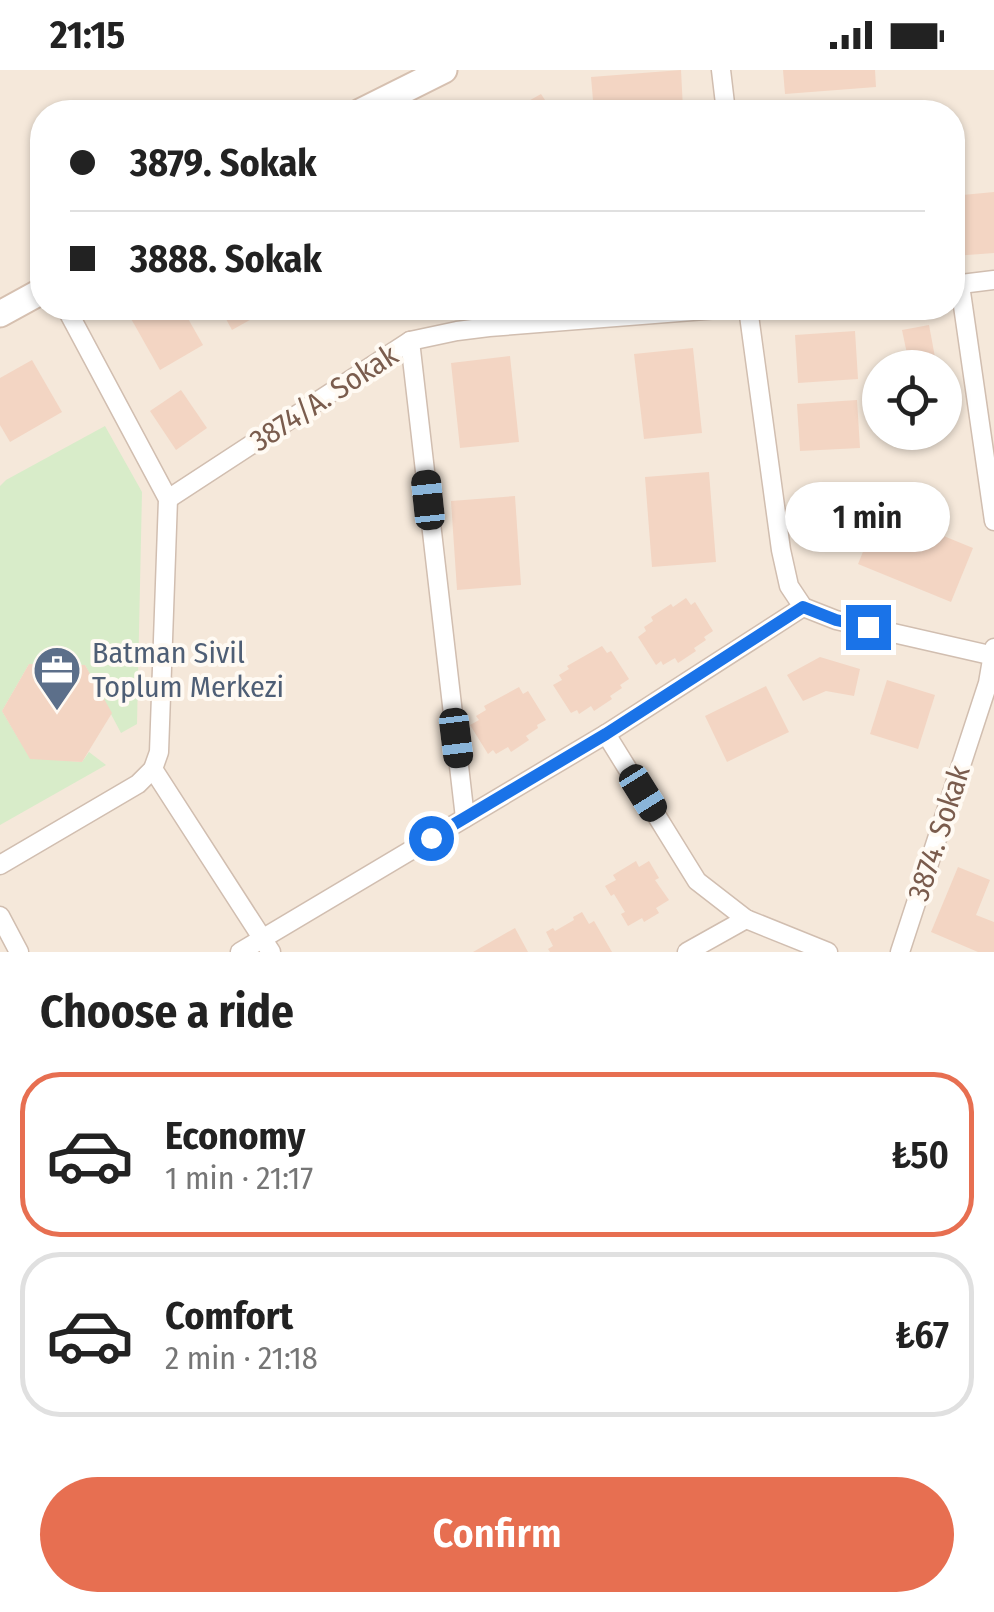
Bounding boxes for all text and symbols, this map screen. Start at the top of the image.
text: 21:15 [50,12,125,58]
text: 3879. Sokak [130,140,317,186]
text: 3888. Sokak [130,236,322,282]
street label: 3874/A. Sokak [244,337,404,459]
map controls [862,350,962,450]
button: locate [862,350,962,450]
car [410,469,446,531]
callout: 1 min [786,482,950,552]
text: 1 min [833,498,902,536]
route end [846,605,891,650]
place label: Batman Sivil Toplum Merkezi [92,635,284,705]
office icon: Batman Sivil Toplum Merkezi [31,644,83,712]
car [437,706,475,770]
car [614,760,672,826]
street label: 3874. Sokak [900,761,978,905]
route start [409,816,454,861]
text: Choose a ride [40,985,294,1039]
icon: car [45,1110,135,1200]
text: Economy [165,1113,305,1159]
text: ₺50 [891,1132,949,1178]
text: 1 min · 21:17 [165,1159,313,1197]
icon: car [45,1290,135,1380]
text: Comfort [165,1293,293,1339]
text: ₺67 [895,1312,949,1358]
text: 2 min · 21:18 [165,1339,318,1377]
button: Confirm [40,1477,954,1592]

